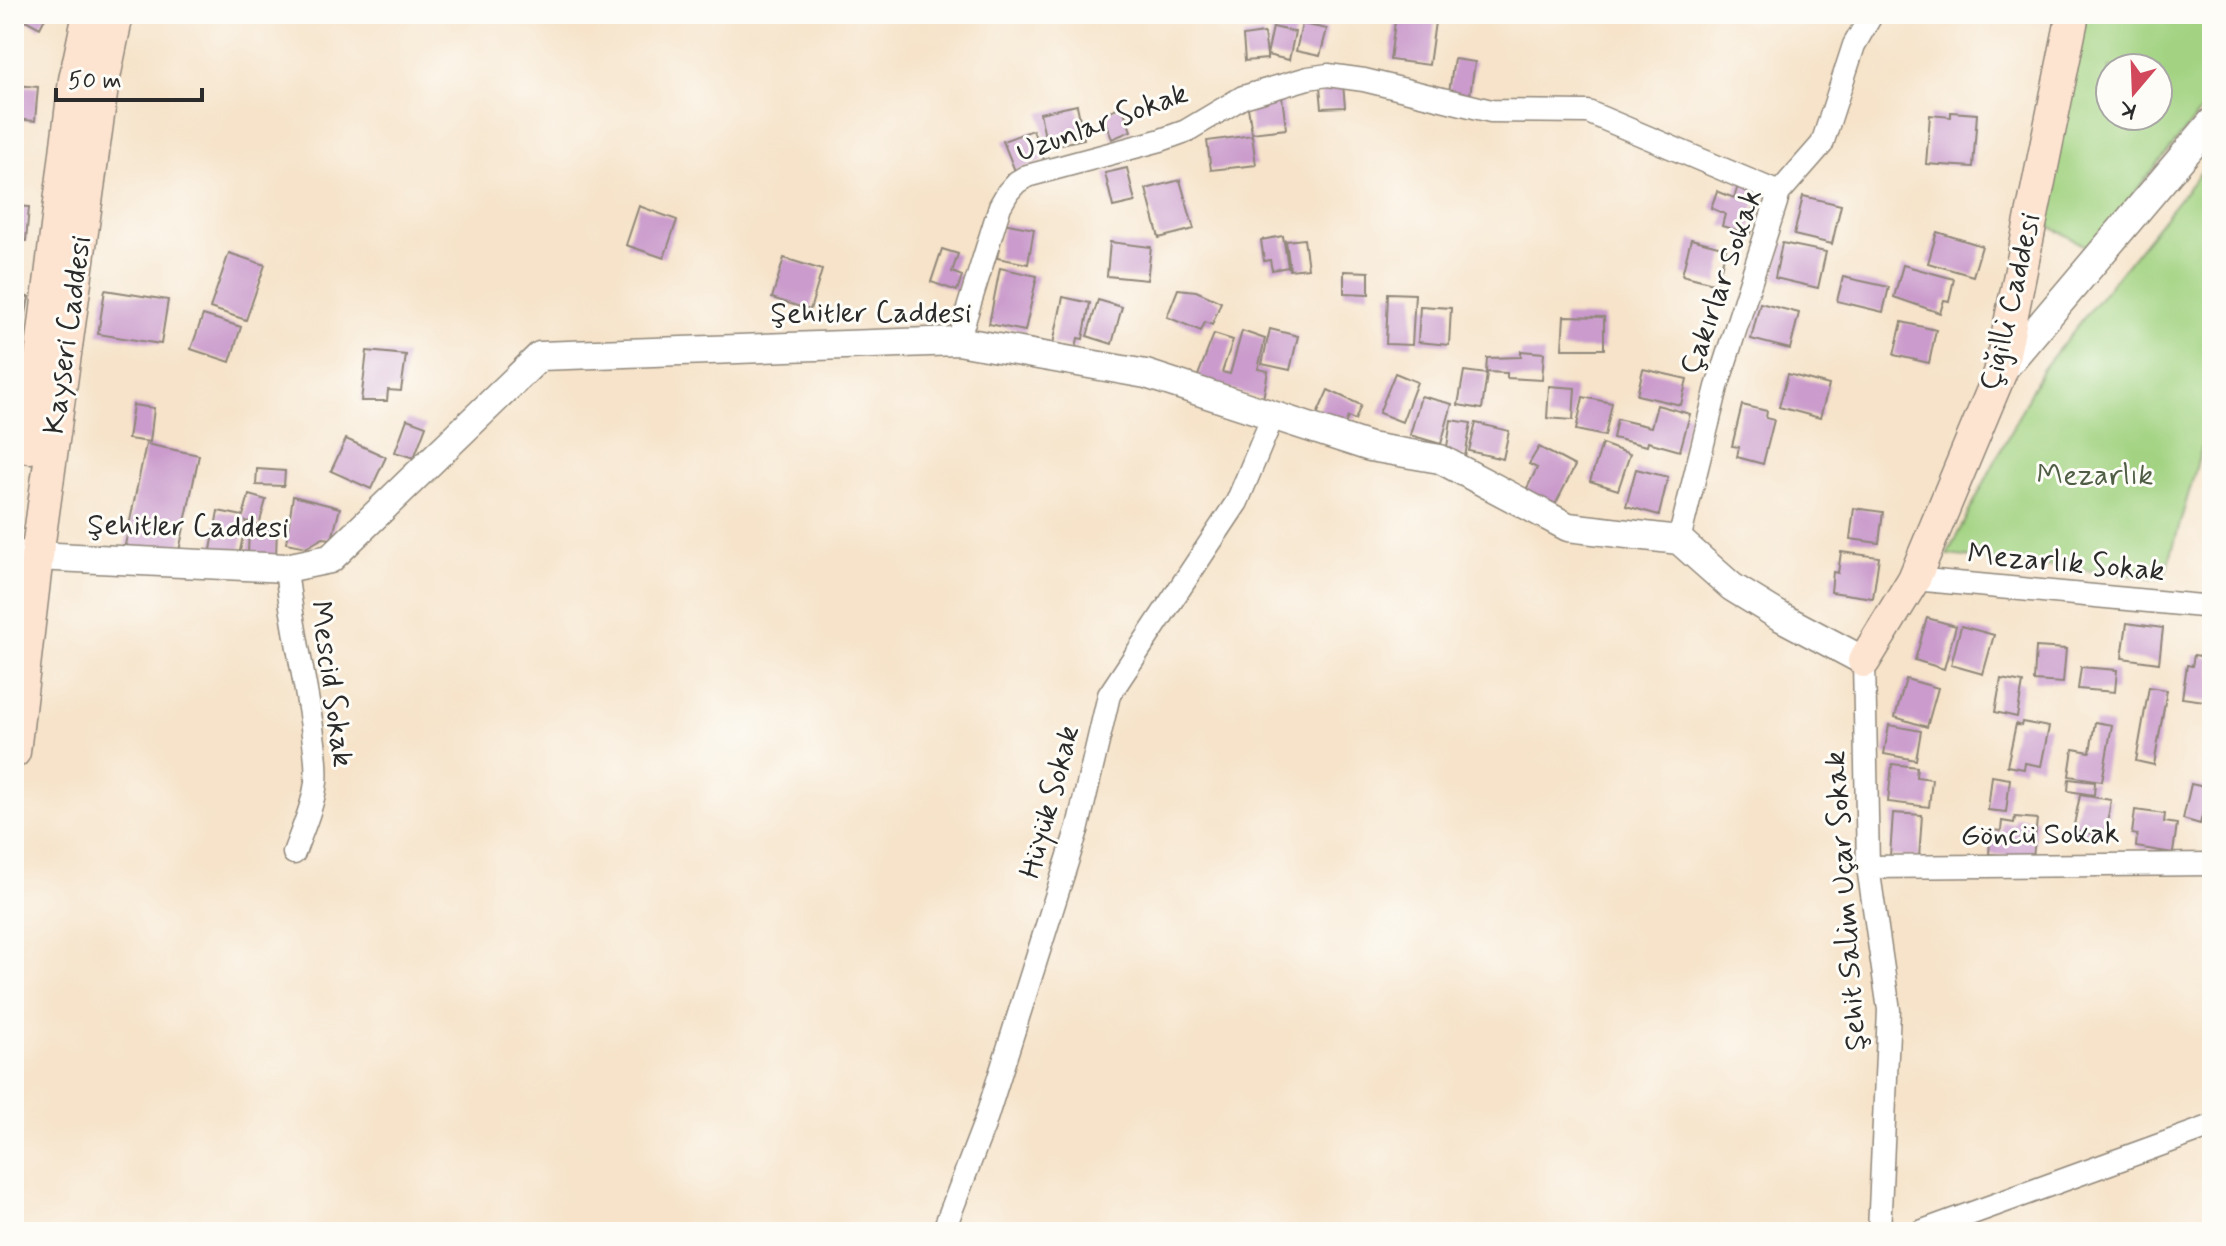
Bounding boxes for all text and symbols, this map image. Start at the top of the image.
scale bar [56,52,202,102]
north arrow [2094,52,2174,132]
text: 50 m [68,66,122,97]
street label: Uzunlar Sokak [1011,74,1193,172]
text: K [2116,93,2140,125]
street label: Çakırlar Sokak [1672,184,1772,380]
street label: Çiğilli Caddesi [1972,209,2050,395]
street label: Kayseri Caddesi [35,233,101,437]
street label: Şehitler Caddesi [770,294,972,333]
park label: Mezarlık [2037,456,2153,495]
street label: Şehitler Caddesi [87,506,289,548]
street label: Mezarlık Sokak [1966,535,2166,591]
street label: Mescid Sokak [300,598,362,770]
street label: Hüyük Sokak [1011,721,1089,883]
street label: Şehit Salim Uçar Sokak [1816,750,1876,1052]
street label: Göncü Sokak [1960,814,2120,856]

